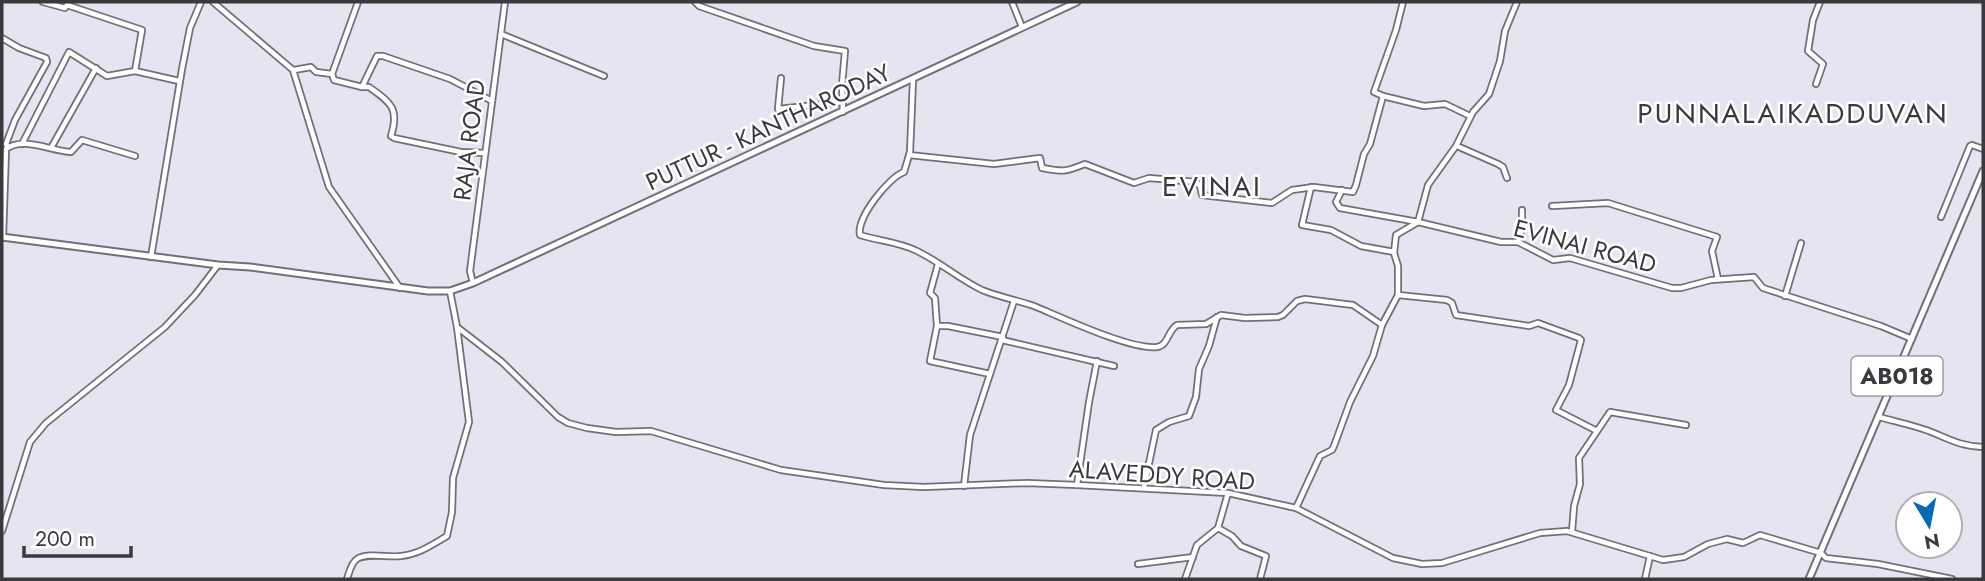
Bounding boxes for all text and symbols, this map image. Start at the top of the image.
street label: PUTTUR - KANTHARODAY [640,55,897,199]
street label: RAJA ROAD [444,77,494,203]
district label: PUNNALAIKADDUVAN [1637,93,1949,134]
district label: EVINAI [1162,166,1262,207]
street label: EVINAI ROAD [1510,210,1660,282]
road number: AB018 [1852,356,1942,396]
street label: ALAVEDDY ROAD [1068,451,1256,499]
north arrow [1894,490,1964,560]
scale bar [24,514,131,558]
text: 200 m [35,524,95,554]
text: N [1922,527,1942,556]

